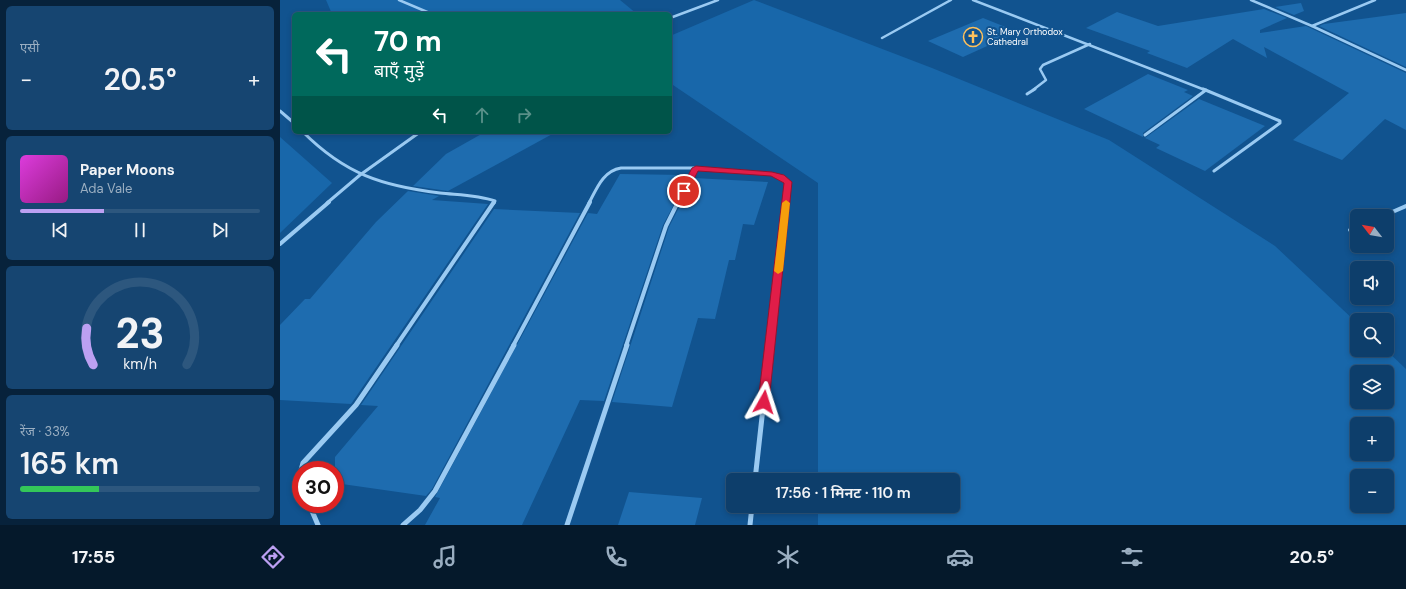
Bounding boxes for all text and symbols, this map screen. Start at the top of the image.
text: 70 m [374,23,442,60]
church icon: St. Mary Orthodox Cathedral [962,26,984,48]
place label: St. Mary Orthodox Cathedral [987,26,1063,48]
icon: left [308,28,360,80]
text: एसी [20,39,39,56]
text: बाएँ मुड़ें [374,59,424,83]
text: 20.5° [103,60,177,99]
text: − [20,65,32,94]
text: + [248,65,260,94]
icon: left [429,104,451,126]
icon: ahead [471,104,493,126]
icon: right [513,104,535,126]
text: Paper Moons [80,160,175,180]
pin [667,174,701,208]
text: Ada Vale [80,180,132,197]
icon: arrive [673,180,695,202]
north arrow [1350,209,1394,253]
map controls [1350,209,1394,513]
icon: previous [49,219,71,241]
icon: pause [129,219,151,241]
icon: next [209,219,231,241]
button: sound [1350,261,1394,305]
text: 23 [115,307,165,361]
button: search [1350,313,1394,357]
text: km/h [123,355,157,373]
button: layers [1350,365,1394,409]
position arrow [743,381,785,423]
button: + [1350,417,1394,461]
text: रेंज · 33% [20,423,70,440]
text: 165 km [20,444,119,483]
speed limit sign: 30 [292,461,344,513]
button: − [1350,469,1394,513]
text: 17:56 · 1 मिनट · 110 m [775,483,911,503]
icon: directions [259,543,287,571]
icon: music [431,543,459,571]
icon: phone [602,543,630,571]
icon: climate [774,543,802,571]
icon: car [946,543,974,571]
icon: filters [1118,543,1146,571]
text: 17:55 [72,545,115,569]
text: 20.5° [1290,545,1334,569]

